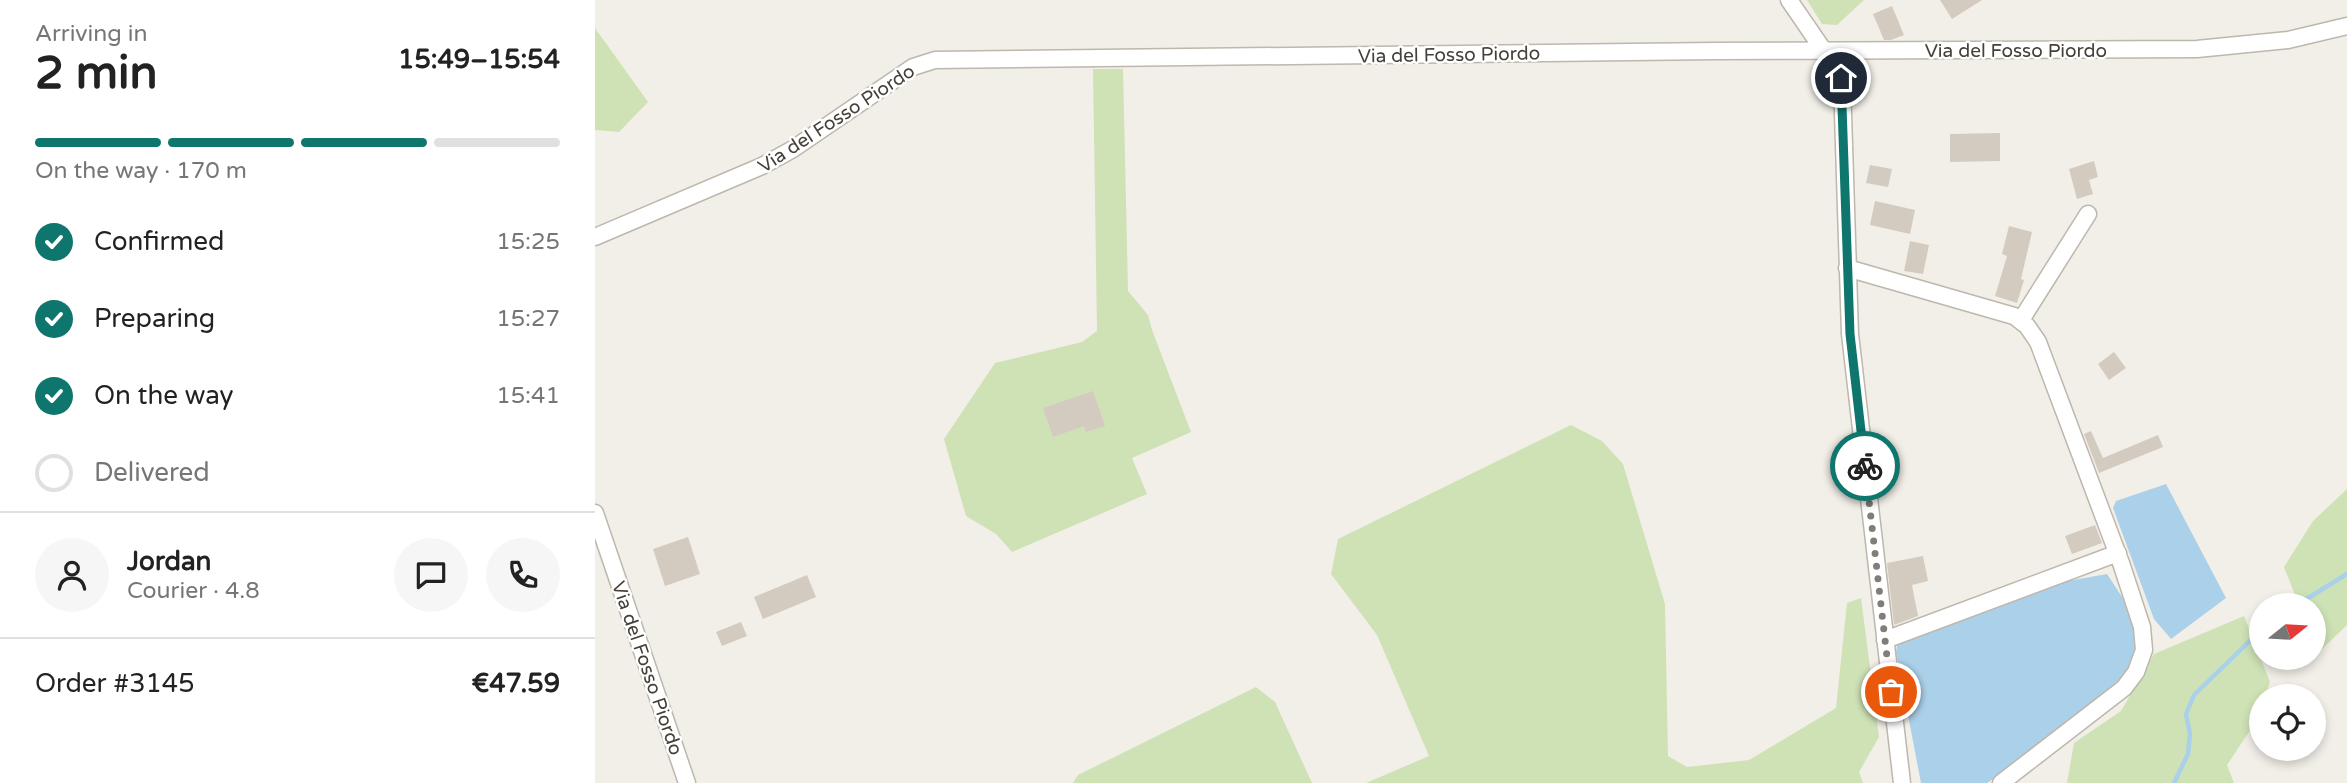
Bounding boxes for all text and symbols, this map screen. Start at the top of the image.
text: Arriving in [35,20,148,48]
street label: Via del Fosso Piordo [1925,40,2107,62]
street label: Via del Fosso Piordo [1358,42,1540,68]
text: 15:49–15:54 [398,44,560,75]
text: 2 min [35,46,158,101]
pin [1811,48,1871,108]
icon: home [1822,59,1860,97]
street label: Via del Fosso Piordo [754,60,919,178]
text: On the way · 170 m [35,157,247,185]
icon: check [35,223,73,261]
text: Confirmed [94,226,224,257]
text: 15:25 [496,228,560,256]
icon: check [35,300,73,338]
text: Preparing [94,303,215,334]
text: 15:27 [496,305,560,333]
icon: check [35,377,73,415]
text: On the way [94,380,234,411]
text: 15:41 [496,382,560,410]
courier [1830,431,1900,501]
icon: bike [1846,447,1884,485]
text: Delivered [94,457,210,488]
button: person [35,538,109,612]
button: chat [394,538,468,612]
button: phone [486,538,560,612]
text: Jordan [127,546,211,577]
text: Courier · 4.8 [127,577,260,605]
street label: Via del Fosso Piordo [607,579,687,758]
north arrow [2249,593,2326,670]
map controls [2249,593,2326,761]
pin [1861,662,1921,722]
text: Order #3145 [35,668,195,699]
text: €47.59 [471,668,560,699]
icon: bag [1872,673,1910,711]
button: locate [2249,684,2326,761]

